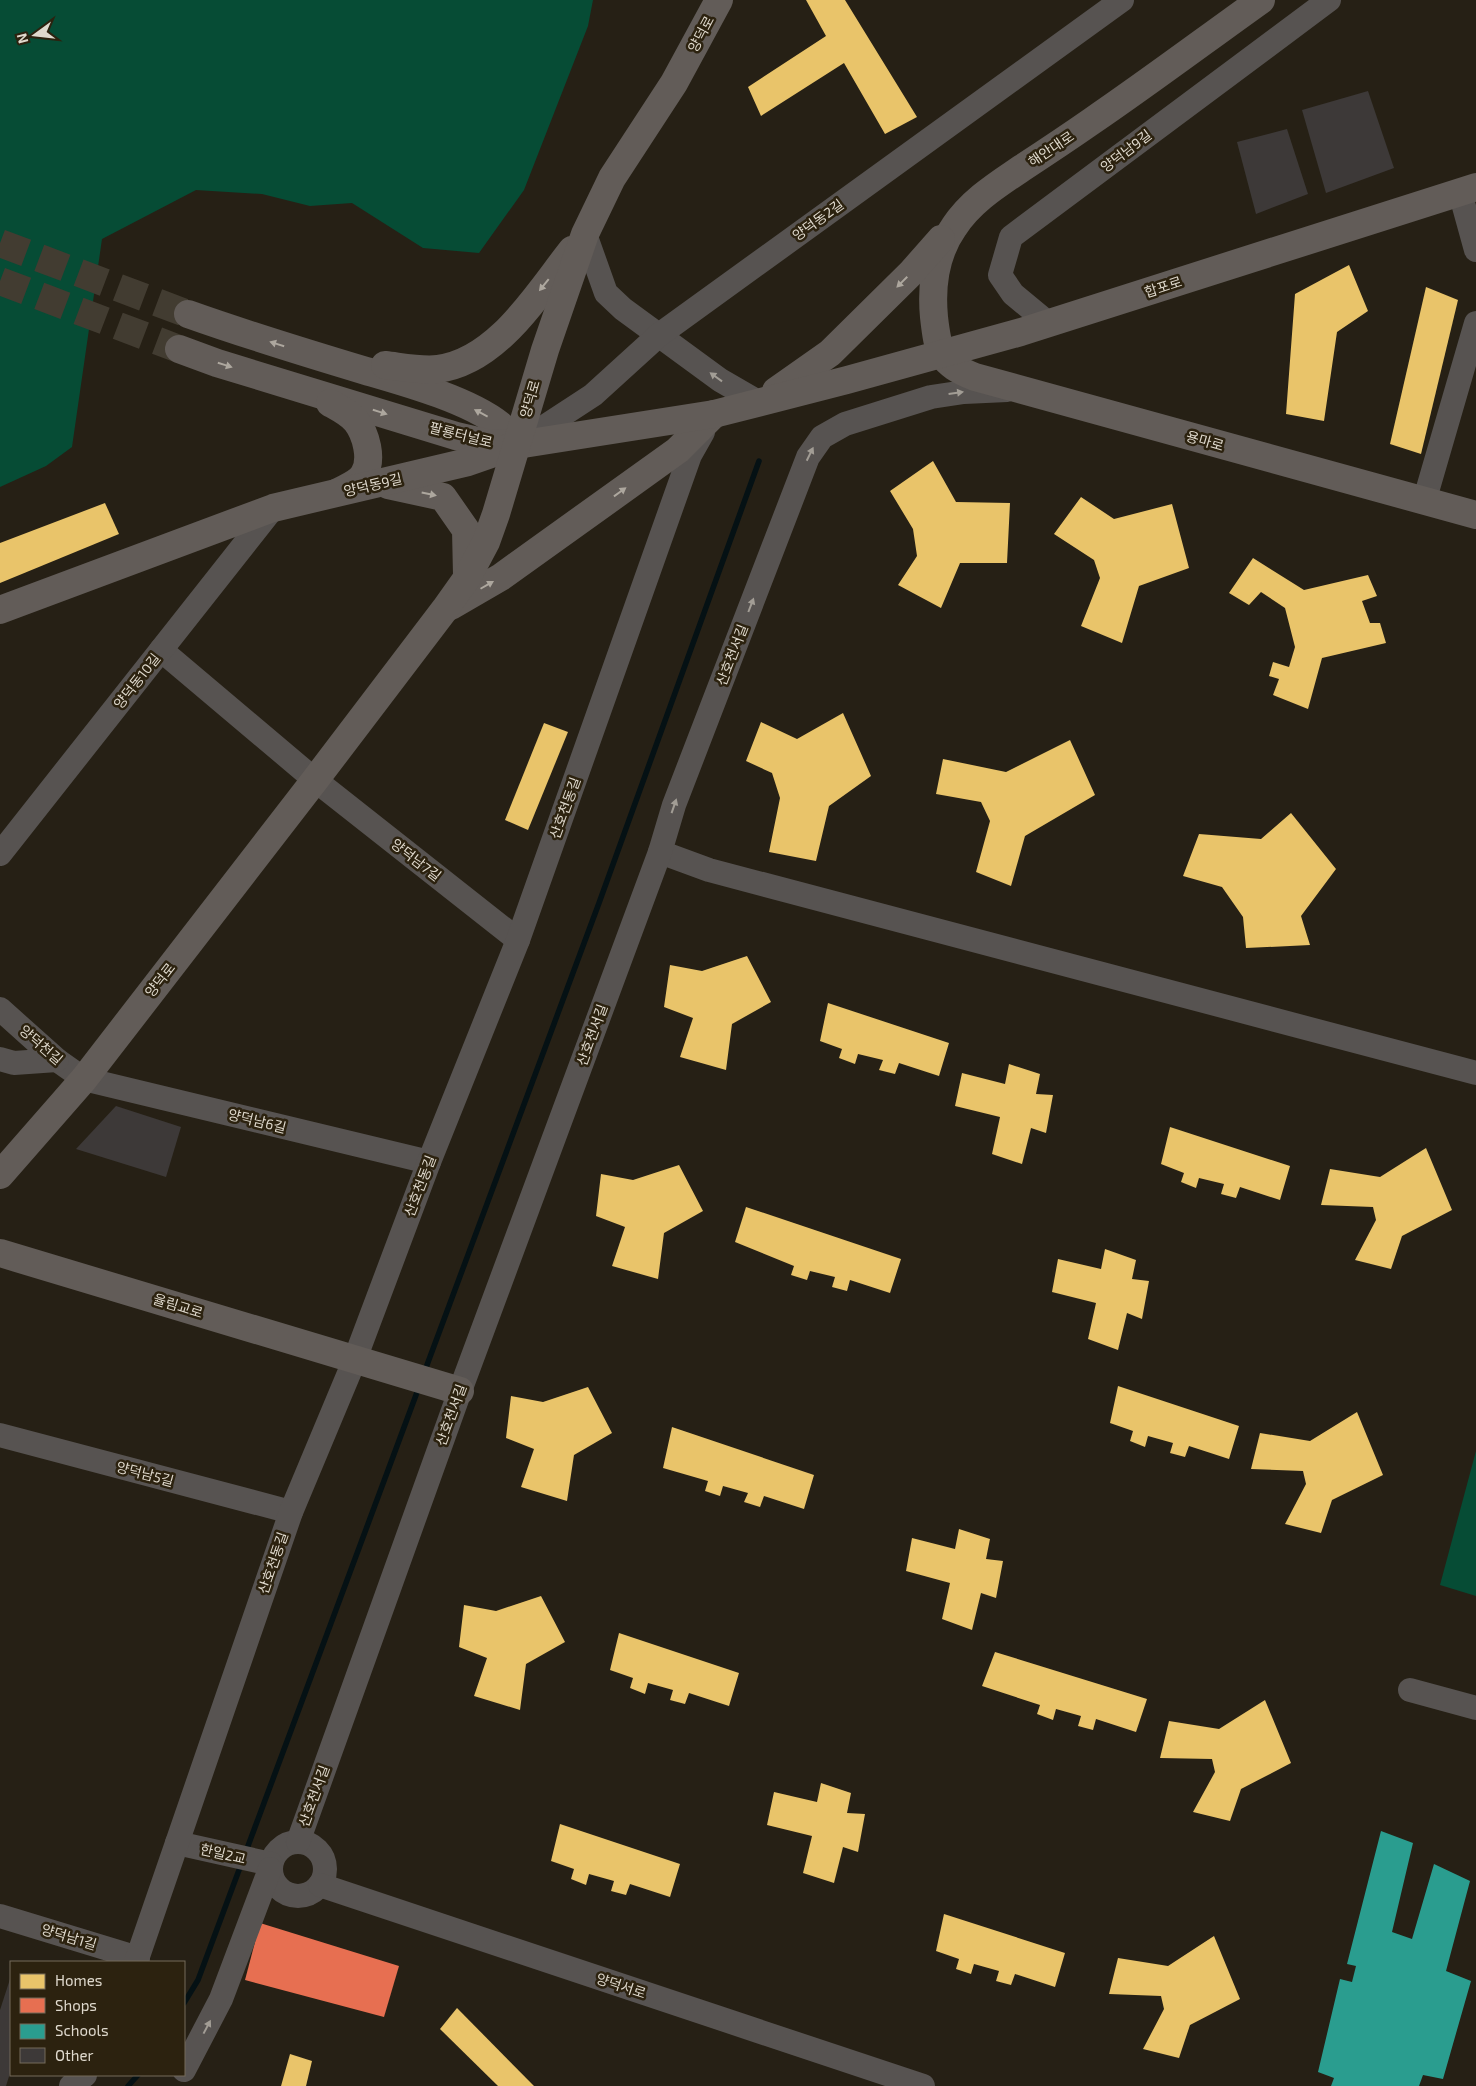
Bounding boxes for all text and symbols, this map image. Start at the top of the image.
north arrow [10,10,60,60]
street label: 양덕로 [684,13,717,55]
text: N [12,31,31,46]
street label: 양덕남9길 [1097,126,1155,175]
street label: 해안대로 [1025,127,1077,170]
street label: 양덕동2길 [789,195,847,244]
street label: 합포로 [1142,272,1184,301]
one-way arrow [896,275,908,287]
one-way arrow [538,279,549,292]
one-way arrow [270,340,285,347]
one-way arrow [217,361,232,369]
one-way arrow [709,372,723,382]
street label: 양덕로 [516,378,543,420]
one-way arrow [948,389,964,397]
one-way arrow [373,408,388,416]
one-way arrow [474,409,487,418]
street label: 팔룡터널로 [428,418,495,451]
street label: 용마로 [1184,427,1226,454]
one-way arrow [806,446,815,461]
street label: 양덕동9길 [342,470,404,499]
one-way arrow [613,487,627,497]
one-way arrow [422,490,437,498]
one-way arrow [480,581,495,589]
one-way arrow [748,598,756,612]
street label: 산호천서길 [712,622,751,688]
street label: 양덕동10길 [110,650,163,712]
street label: 산호천동길 [546,775,584,841]
one-way arrow [671,798,679,813]
street label: 양덕남7길 [388,835,445,884]
street label: 양덕로 [141,959,178,1000]
street label: 산호천서길 [573,1002,611,1068]
street label: 양덕천길 [16,1021,66,1068]
street label: 양덕남6길 [226,1105,288,1136]
street label: 산호천동길 [400,1153,439,1219]
street label: 율림교로 [151,1290,205,1321]
street label: 산호천서길 [432,1382,470,1448]
street label: 양덕남5길 [114,1458,176,1489]
street label: 산호천동길 [254,1530,291,1596]
street label: 산호천서길 [295,1763,333,1829]
street label: 한일2교 [199,1840,248,1867]
street label: 양덕남1길 [39,1920,99,1953]
legend [10,1961,185,2076]
street label: 양덕서로 [594,1969,648,2002]
text: Homes [55,1971,102,1989]
text: Shops [55,1996,97,2014]
one-way arrow [203,2019,211,2034]
text: Schools [55,2021,109,2039]
text: Other [55,2046,94,2064]

